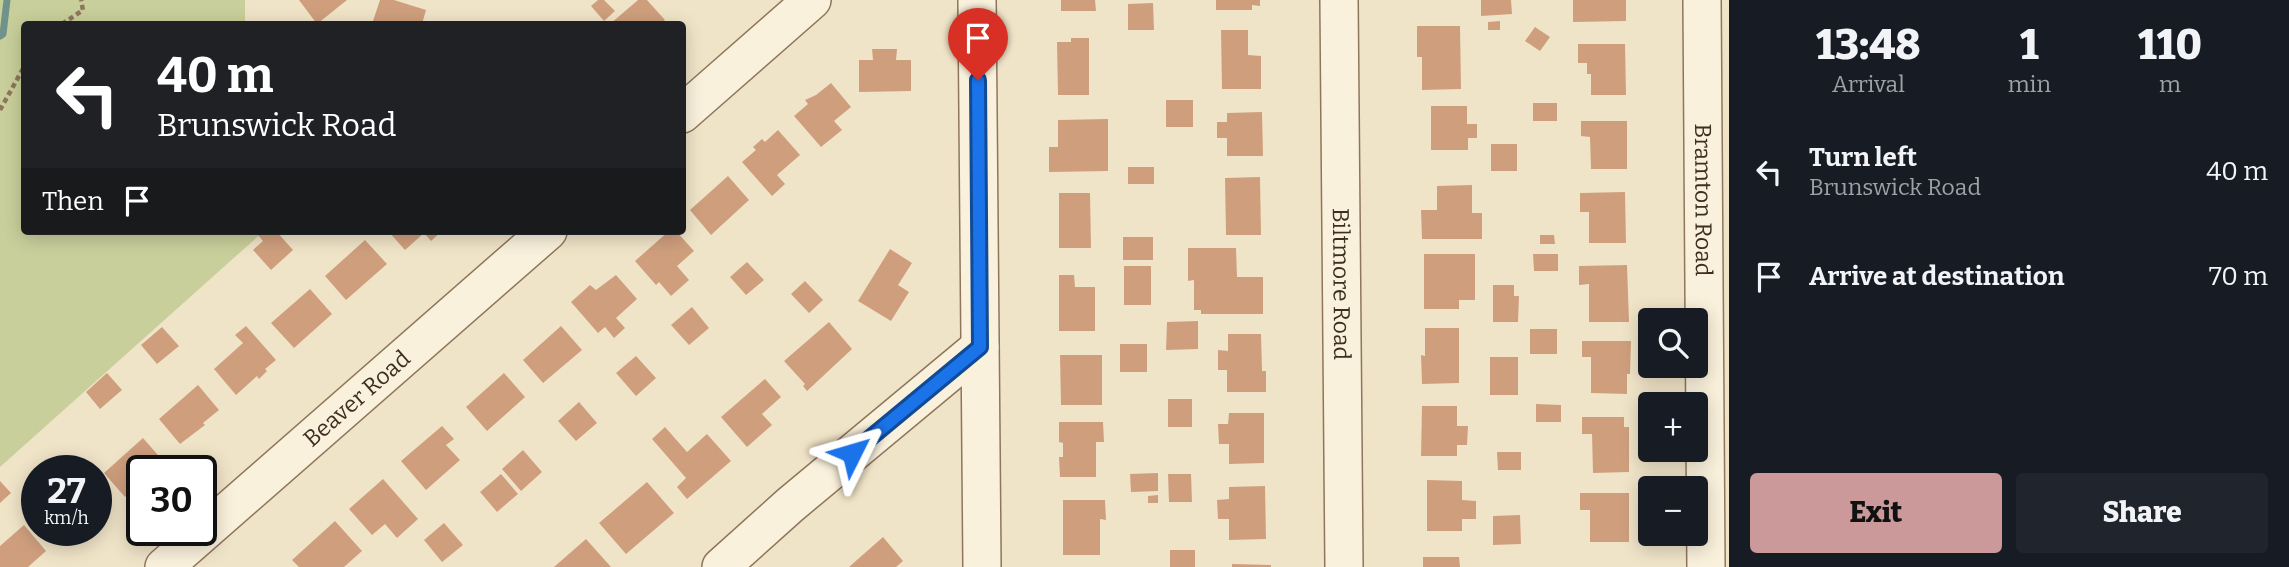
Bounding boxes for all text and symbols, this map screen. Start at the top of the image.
pin [948,8,1008,80]
icon: arrive [959,19,997,57]
text: 13:48 [1816,20,1921,70]
text: 1 [2020,20,2039,70]
text: 110 [2138,20,2202,70]
text: 40 m [157,46,274,105]
icon: left [42,49,133,140]
text: Arrival [1832,70,1905,98]
text: min [2008,70,2051,98]
text: m [2159,70,2181,98]
text: Brunswick Road [157,106,396,144]
street label: Bramton Road [1689,123,1718,277]
text: Turn left [1809,142,1917,173]
icon: left [1750,153,1788,191]
text: 40 m [2206,156,2268,187]
text: Brunswick Road [1809,173,1981,201]
icon: arrive [118,182,156,220]
text: Then [42,186,104,217]
street label: Biltmore Road [1327,208,1356,361]
icon: arrive [1750,258,1788,296]
text: Arrive at destination [1809,261,2064,292]
text: 70 m [2209,261,2268,292]
map controls [1638,308,1708,546]
button: search [1638,308,1708,378]
street label: Beaver Road [298,344,416,453]
button: + [1638,392,1708,462]
position arrow [815,416,889,490]
speed limit sign: 30 [126,455,217,546]
text: 27 [47,470,86,512]
button: Exit [1750,473,2002,553]
button: Share [2016,473,2268,553]
button: − [1638,476,1708,546]
text: km/h [44,507,89,529]

